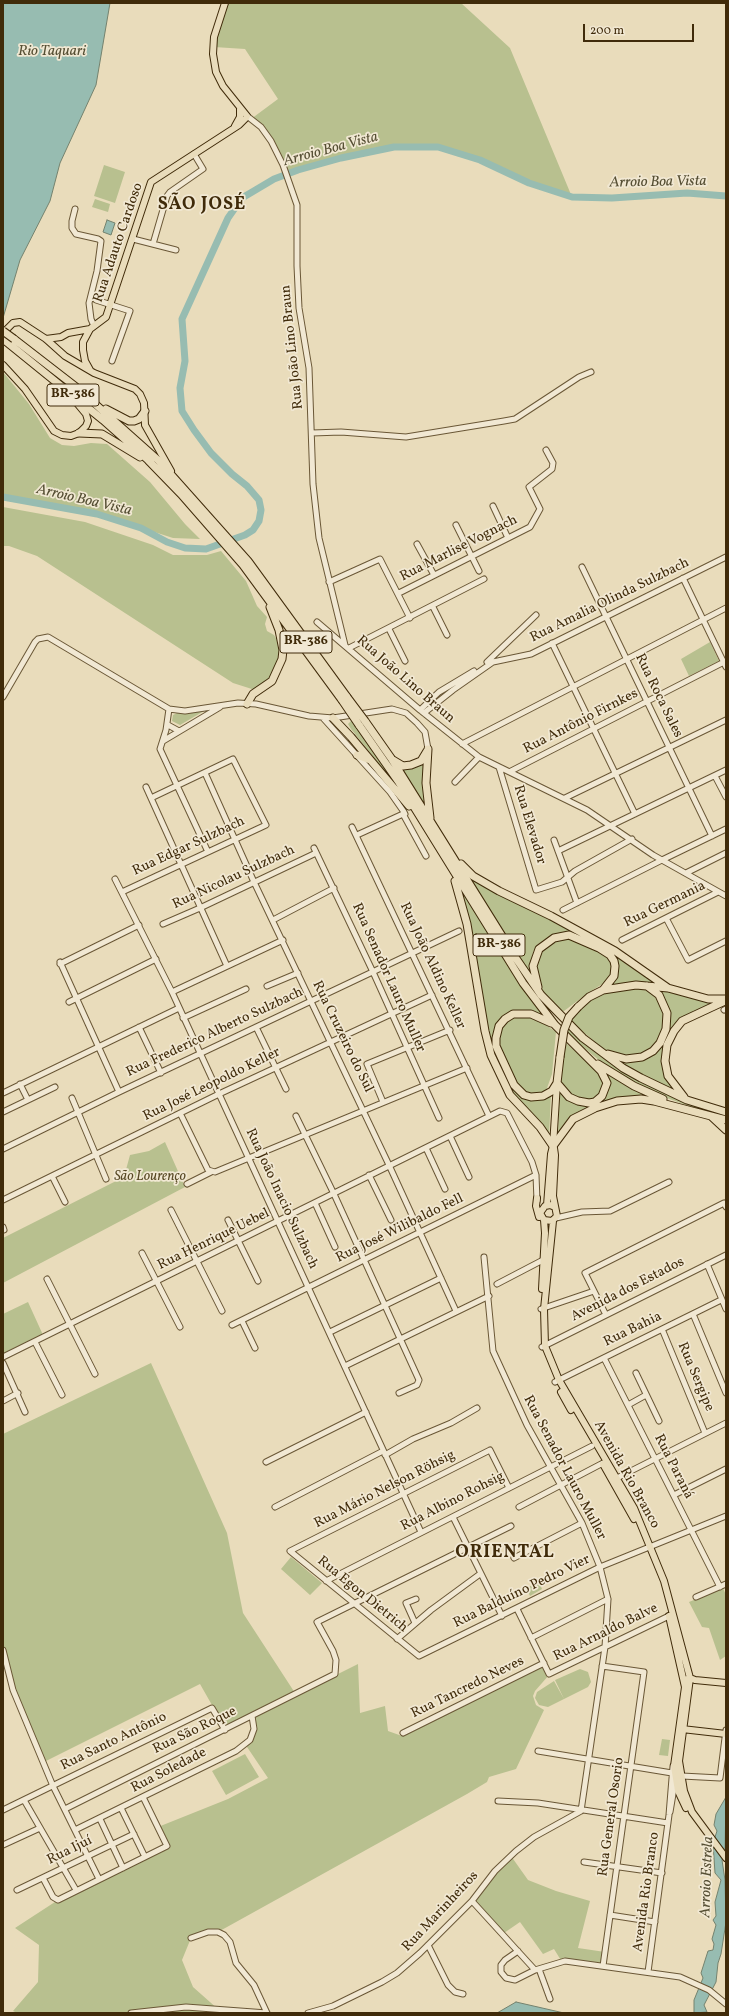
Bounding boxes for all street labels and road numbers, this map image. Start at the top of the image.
street label: Rua Adauto Cardoso [91,181,147,305]
street label: Rua João Lino Braun [278,284,308,410]
road number: BR-386 [47,384,99,406]
street label: Rua Marlise Vognach [398,512,520,586]
street label: Rua Amalia Olinda Sulzbach [528,555,692,647]
road number: BR-386 [280,631,332,653]
street label: Rua João Lino Braun [352,633,458,727]
street label: Rua Roca Sales [630,651,686,741]
street label: Rua Antônio Firnkes [521,686,641,758]
street label: Rua Elevador [509,783,549,867]
street label: Rua Edgar Sulzbach [130,814,248,880]
street label: Rua Nicolau Sulzbach [170,842,298,914]
street label: Rua Germania [621,878,709,932]
street label: Rua João Aldino Keller [395,900,469,1032]
street label: Rua Senador Lauro Muller [348,901,428,1055]
road number: BR-386 [473,934,525,956]
street label: Rua Cruzeiro do Sul [308,978,376,1096]
street label: Rua Frederico Alberto Sulzbach [124,985,306,1081]
street label: Rua José Leopoldo Keller [141,1044,283,1126]
street label: Rua João Inacio Sulzbach [241,1126,321,1272]
street label: Rua José Wilibaldo Fell [333,1191,467,1267]
street label: Rua Henrique Uebel [155,1206,273,1274]
street label: Avenida dos Estados [569,1254,687,1326]
street label: Rua Bahia [601,1309,665,1351]
street label: Rua Sergipe [673,1340,717,1414]
street label: Rua Senador Lauro Muller [519,1393,609,1543]
street label: Avenida Rio Branco [589,1418,663,1532]
street label: Rua Paraná [650,1432,696,1502]
street label: Rua Mário Nelson Röhsig [312,1447,458,1533]
street label: Rua Albino Rohsig [398,1469,508,1535]
street label: Rua Balduíno Pedro Vier [451,1552,593,1632]
street label: Rua Egon Dietrich [313,1553,411,1637]
street label: Rua Arnaldo Balve [551,1600,661,1666]
street label: Rua Tancredo Neves [409,1653,527,1723]
street label: Rua São Roque [150,1703,240,1759]
street label: Rua Santo Antônio [58,1709,170,1775]
street label: Rua Soledade [128,1745,210,1797]
street label: Rua General Osorio [595,1756,629,1878]
street label: Avenida Rio Branco [630,1831,664,1953]
street label: Rua Ijuí [45,1833,95,1869]
street label: Rua Marinheiros [399,1868,483,1956]

